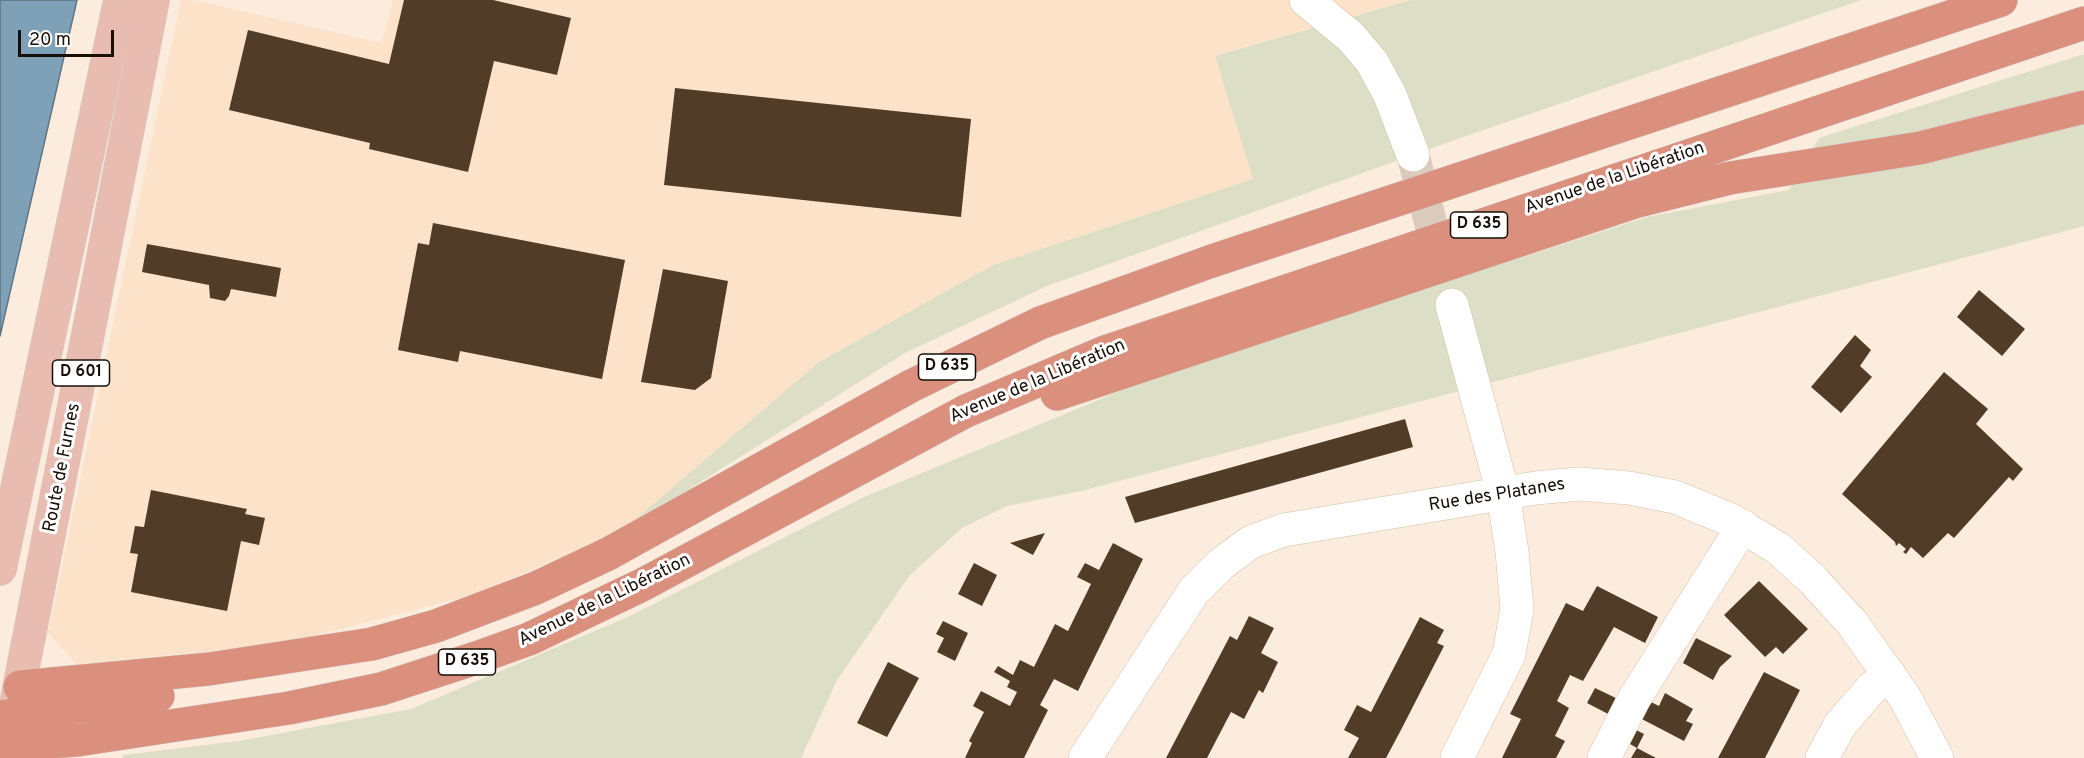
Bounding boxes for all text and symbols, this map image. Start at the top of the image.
scale bar [21,18,117,56]
text: 20 m [29,29,71,52]
street label: Avenue de la Libération [1522,138,1708,220]
road number: D 635 [1450,212,1508,238]
street label: Avenue de la Libération [947,335,1129,429]
road number: D 635 [918,354,976,380]
road number: D 601 [52,360,110,386]
street label: Route de Furnes [40,402,86,534]
street label: Rue des Platanes [1427,475,1567,517]
street label: Avenue de la Libération [516,550,694,652]
road number: D 635 [438,649,496,675]

